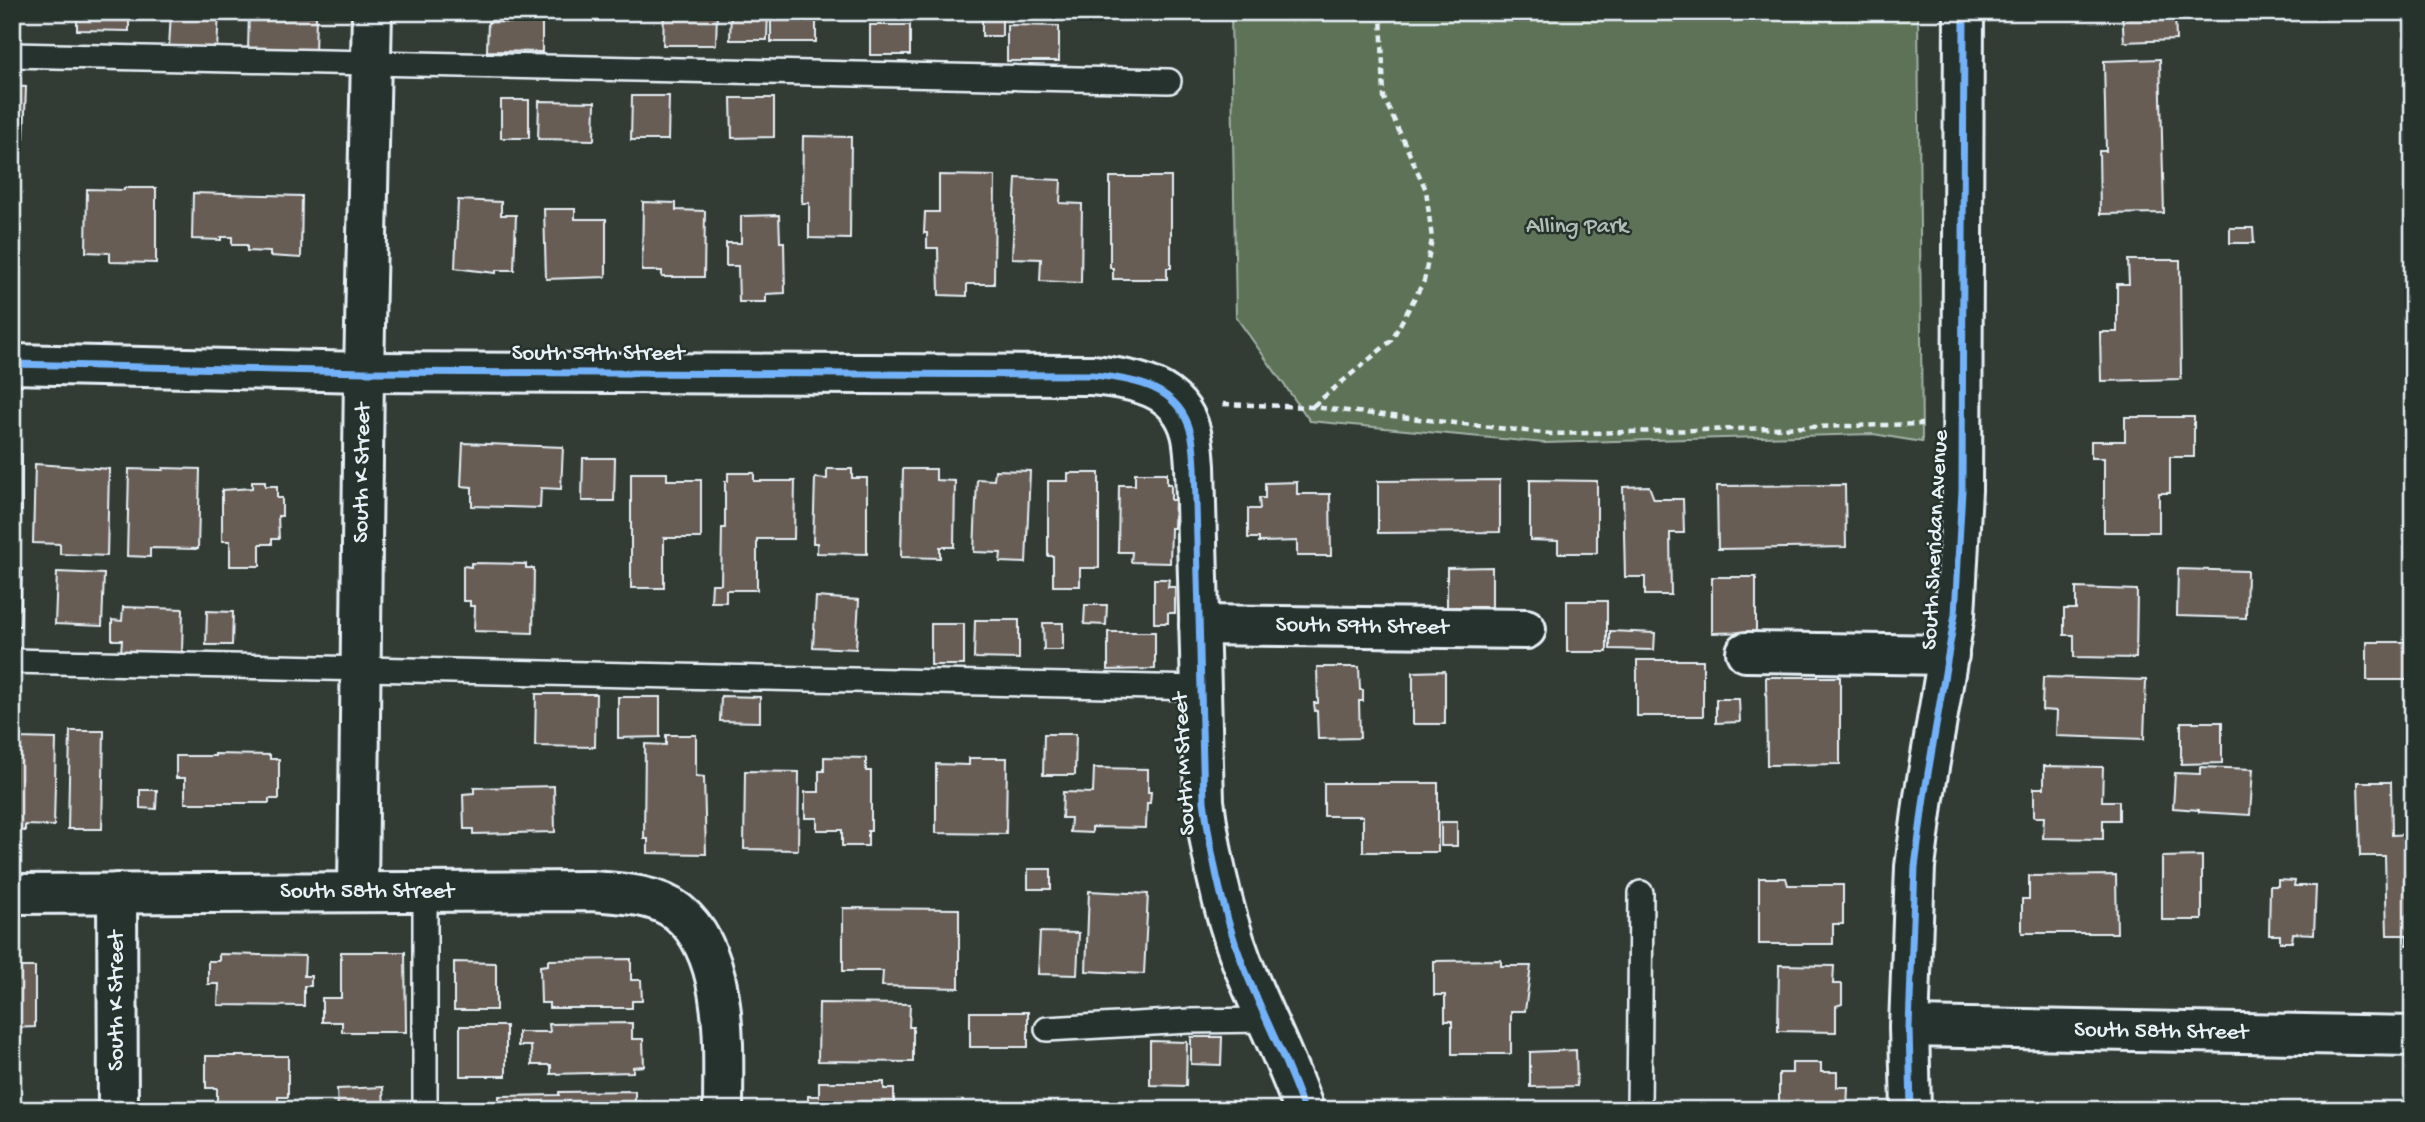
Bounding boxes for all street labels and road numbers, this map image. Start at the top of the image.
street label: South 59th Street [512,341,686,368]
street label: South K Street [348,401,378,543]
street label: South Sheridan Avenue [1917,428,1955,651]
street label: South 59th Street [1275,612,1450,642]
street label: South M Street [1168,690,1202,836]
street label: South 58th Street [280,879,456,906]
street label: South K Street [104,929,131,1071]
street label: South 58th Street [2074,1017,2250,1047]

